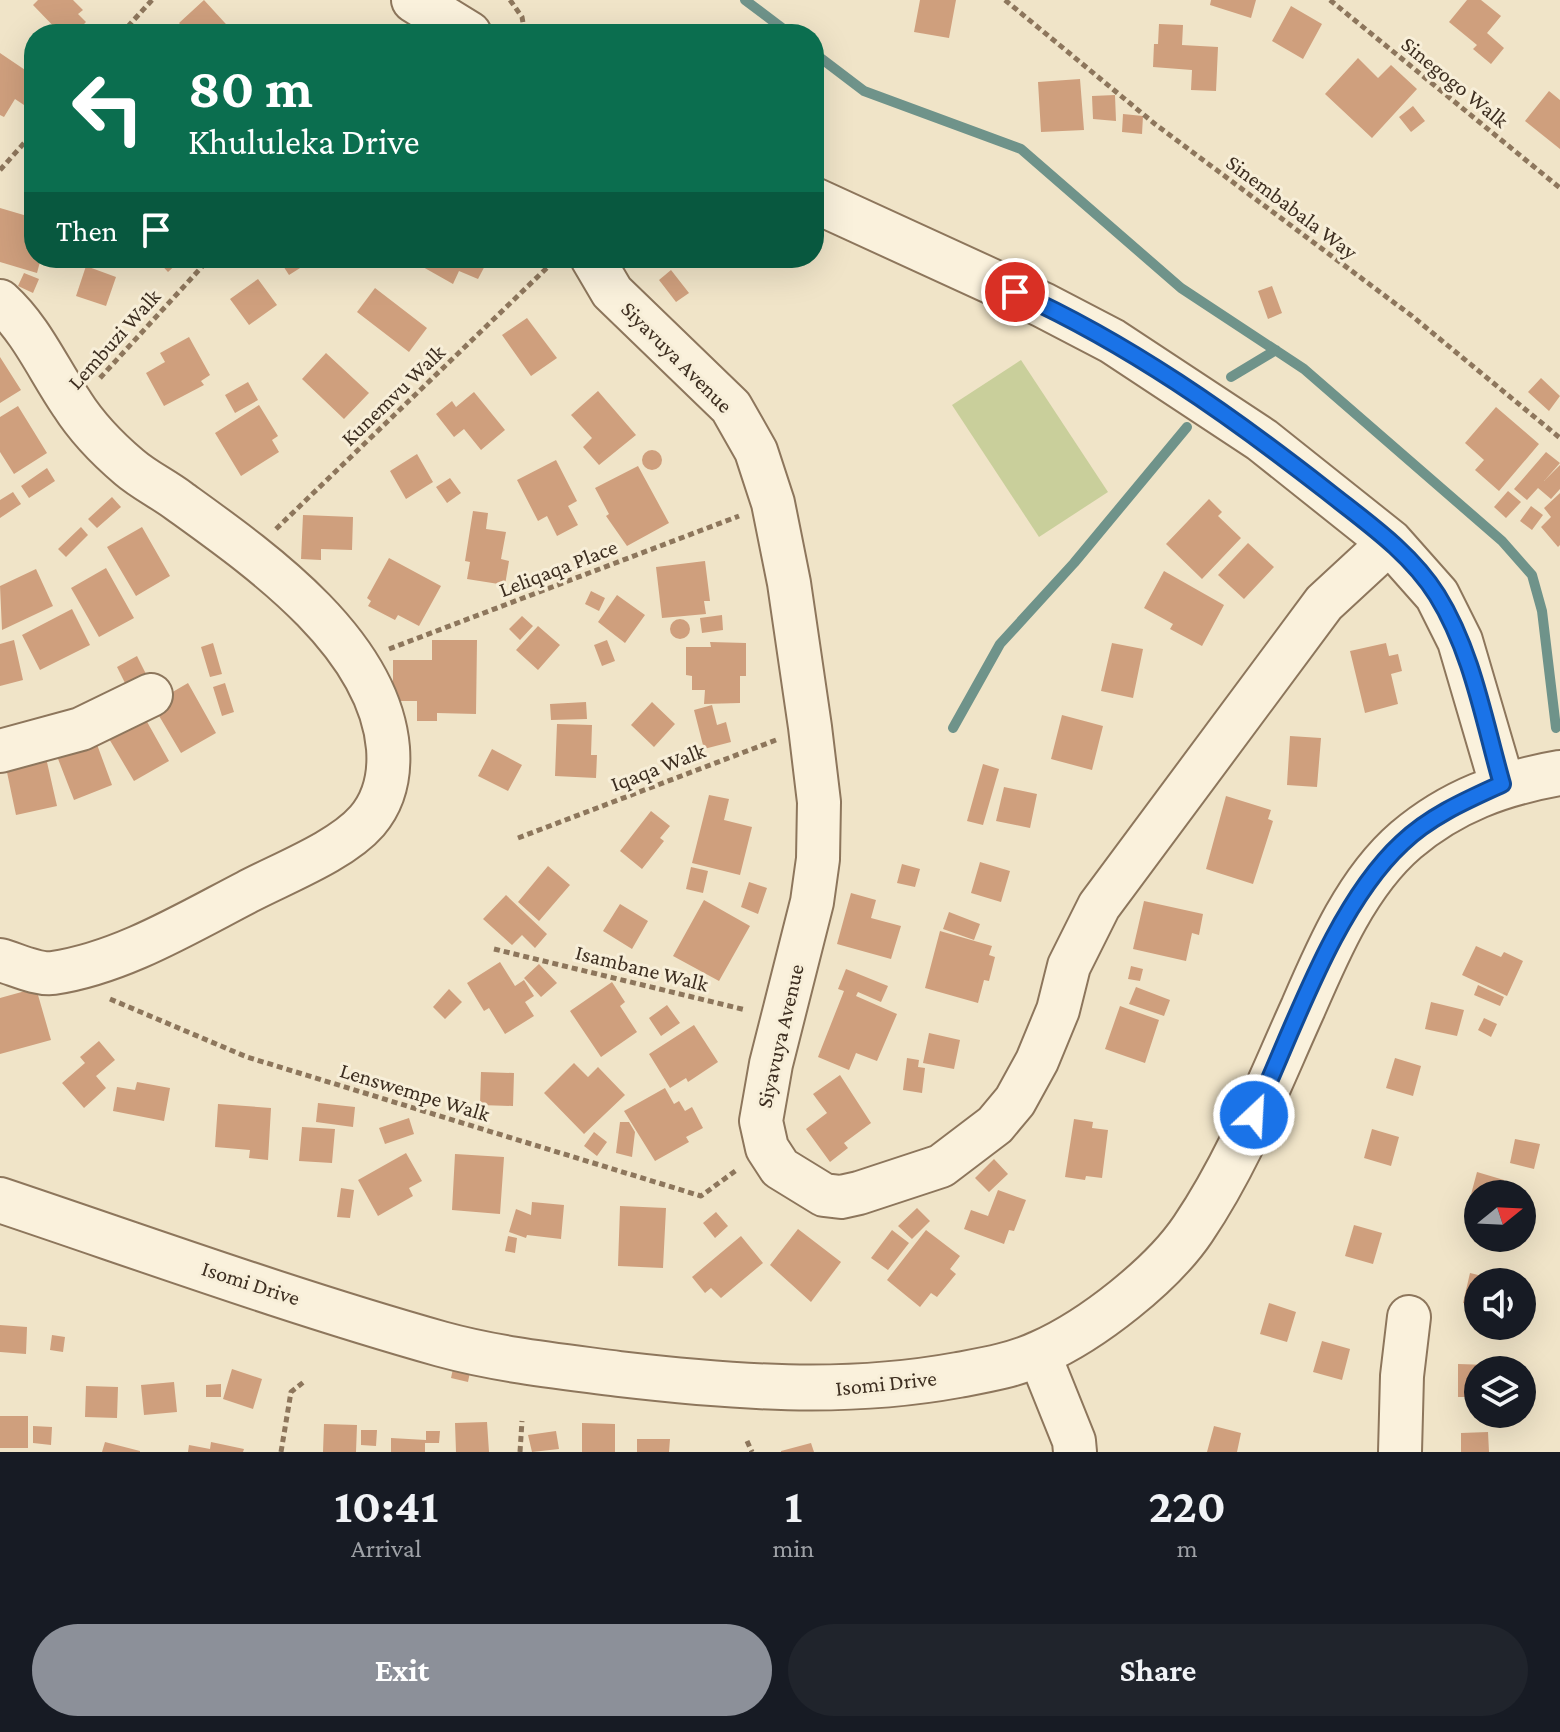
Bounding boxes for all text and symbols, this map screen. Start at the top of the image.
street label: Sinegogo Walk [1397,31,1514,133]
icon: left [56,56,160,160]
text: 80 m [188,57,313,119]
text: Khululeka Drive [188,122,420,162]
street label: Sinembabala Way [1222,150,1363,265]
icon: arrive [134,208,178,252]
text: Then [56,214,118,247]
pin [981,258,1049,326]
icon: arrive [993,270,1037,314]
street label: Lembuzi Walk [62,283,166,394]
street label: Siyavuya Avenue [616,296,738,418]
street label: Kunemvu Walk [336,339,450,451]
street label: Leliqaqa Place [495,534,621,602]
street label: Iqaqa Walk [607,737,709,796]
street label: Isambane Walk [573,939,711,997]
street label: Siyavuya Avenue [751,962,809,1110]
street label: Lenswempe Walk [337,1057,493,1127]
position arrow [1212,1073,1296,1157]
north arrow [1464,1180,1536,1252]
map controls [1464,1180,1536,1428]
street label: Isomi Drive [199,1255,303,1311]
button: sound [1464,1268,1536,1340]
button: layers [1464,1356,1536,1428]
street label: Isomi Drive [834,1365,938,1401]
text: 10:41 [334,1479,438,1532]
text: 1 [784,1479,802,1532]
text: 220 [1148,1479,1226,1532]
text: Arrival [351,1534,422,1563]
text: min [773,1534,814,1563]
text: m [1177,1534,1198,1563]
button: Exit [32,1624,772,1716]
button: Share [788,1624,1528,1716]

